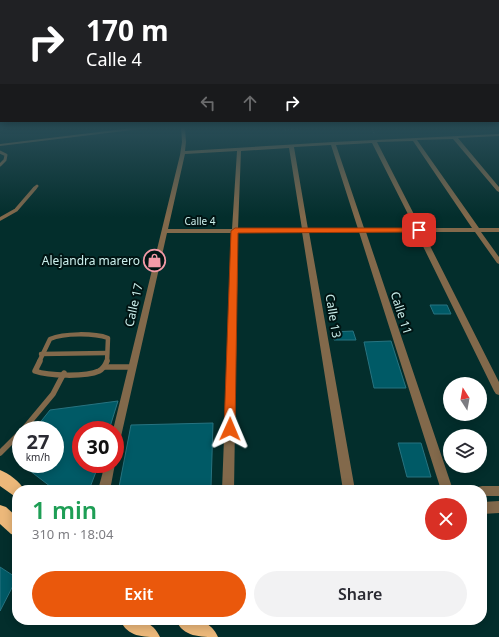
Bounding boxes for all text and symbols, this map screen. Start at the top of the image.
text: 170 m [86,11,169,49]
icon: right [20,16,72,68]
text: Calle 4 [86,47,142,71]
icon: left [197,92,219,114]
icon: ahead [239,92,261,114]
icon: right [281,92,303,114]
pin [402,213,436,247]
street label: Calle 4 [184,214,216,228]
icon: arrive [408,219,430,241]
shop icon: Alejandra marero [142,248,168,274]
place label: Alejandra marero [42,252,140,269]
street label: Calle 17 [120,281,147,328]
street label: Calle 11 [387,289,416,336]
street label: Calle 13 [322,293,345,339]
north arrow [443,377,487,421]
map controls [443,377,487,473]
position arrow [209,408,251,450]
speed limit sign: 30 [72,421,124,473]
text: 27 [27,428,49,455]
button: layers [443,429,487,473]
text: km/h [26,450,50,464]
text: 1 min [32,493,97,526]
button: close [425,498,467,540]
text: 310 m · 18:04 [32,525,113,543]
button: Exit [32,571,246,617]
button: Share [254,571,467,617]

